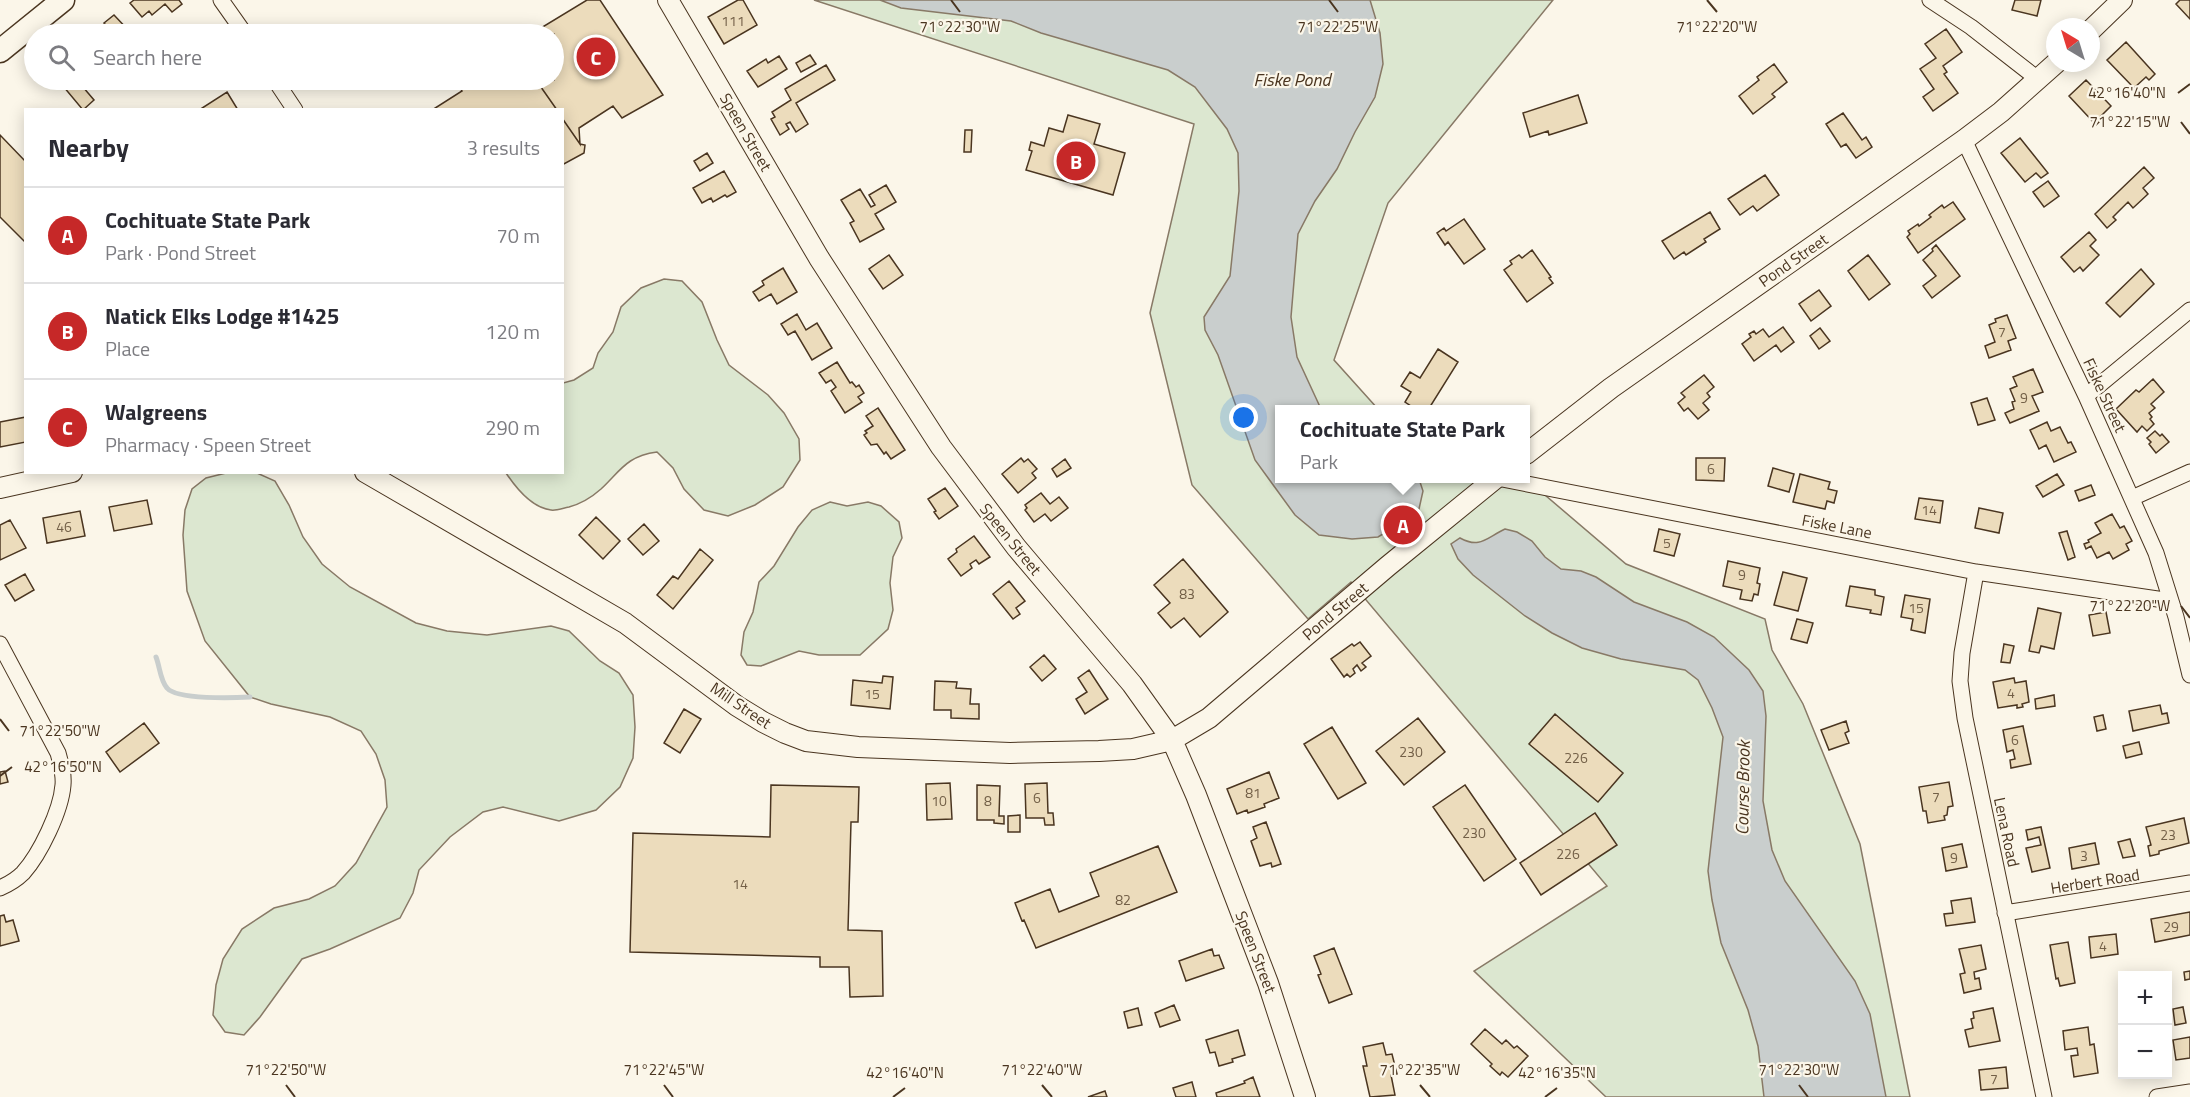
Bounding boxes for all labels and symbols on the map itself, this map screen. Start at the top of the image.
house number: 111 [721,10,745,31]
text: 71°22'30"W [920,15,1000,38]
text: 71°22'25"W [1298,15,1378,38]
text: 71°22'20"W [1677,15,1757,38]
north arrow [2046,18,2100,72]
pin: C [576,34,616,80]
water label: Fiske Pond [1254,66,1332,93]
text: 42°16'40"N [2088,81,2166,104]
street label: Speen Street [714,88,778,176]
text: 71°22'15"W [2090,110,2170,133]
pin: B [1056,138,1096,184]
street label: Pond Street [1753,227,1833,293]
house number: 7 [1998,321,2006,342]
street label: Fiske Street [2077,354,2133,437]
house number: 9 [2020,387,2028,408]
your location [1229,403,1258,432]
house number: 6 [1707,458,1715,479]
street label: Speen Street [974,498,1048,581]
house number: 14 [1921,499,1937,520]
pin: A [1384,502,1422,548]
street label: Fiske Lane [1800,507,1874,545]
house number: 46 [56,516,72,537]
house number: 5 [1663,532,1671,553]
house number: 9 [1738,564,1746,585]
street label: Pond Street [1297,576,1374,646]
house number: 83 [1179,583,1195,604]
text: 71°22'20"W [2090,594,2170,617]
house number: 15 [1908,597,1924,618]
street label: Mill Street [706,676,777,734]
house number: 4 [2007,682,2015,703]
house number: 15 [864,683,880,704]
text: 71°22'50"W [20,719,100,742]
house number: 6 [2011,729,2019,750]
water label: Course Brook [1728,739,1757,835]
house number: 230 [1399,741,1423,762]
house number: 226 [1564,747,1588,768]
text: 42°16'50"N [24,755,102,778]
house number: 81 [1245,782,1261,803]
house number: 7 [1932,786,1940,807]
house number: 6 [1033,787,1041,808]
house number: 10 [931,790,947,811]
house number: 8 [984,790,992,811]
street label: Lena Road [1988,795,2026,869]
house number: 230 [1462,822,1486,843]
house number: 23 [2160,824,2176,845]
house number: 226 [1556,843,1580,864]
house number: 3 [2080,845,2088,866]
house number: 9 [1950,847,1958,868]
street label: Herbert Road [2049,862,2141,900]
house number: 14 [732,873,748,894]
house number: 82 [1115,889,1131,910]
street label: Speen Street [1229,907,1283,997]
house number: 29 [2163,916,2179,937]
house number: 4 [2099,935,2107,956]
text: 71°22'50"W [246,1058,326,1081]
text: 71°22'45"W [624,1058,704,1081]
text: 71°22'40"W [1002,1058,1082,1081]
text: 71°22'35"W [1380,1058,1460,1081]
text: 71°22'30"W [1759,1058,1839,1081]
text: 42°16'40"N [866,1061,944,1084]
text: 42°16'35"N [1518,1061,1596,1084]
house number: 7 [1990,1068,1998,1089]

